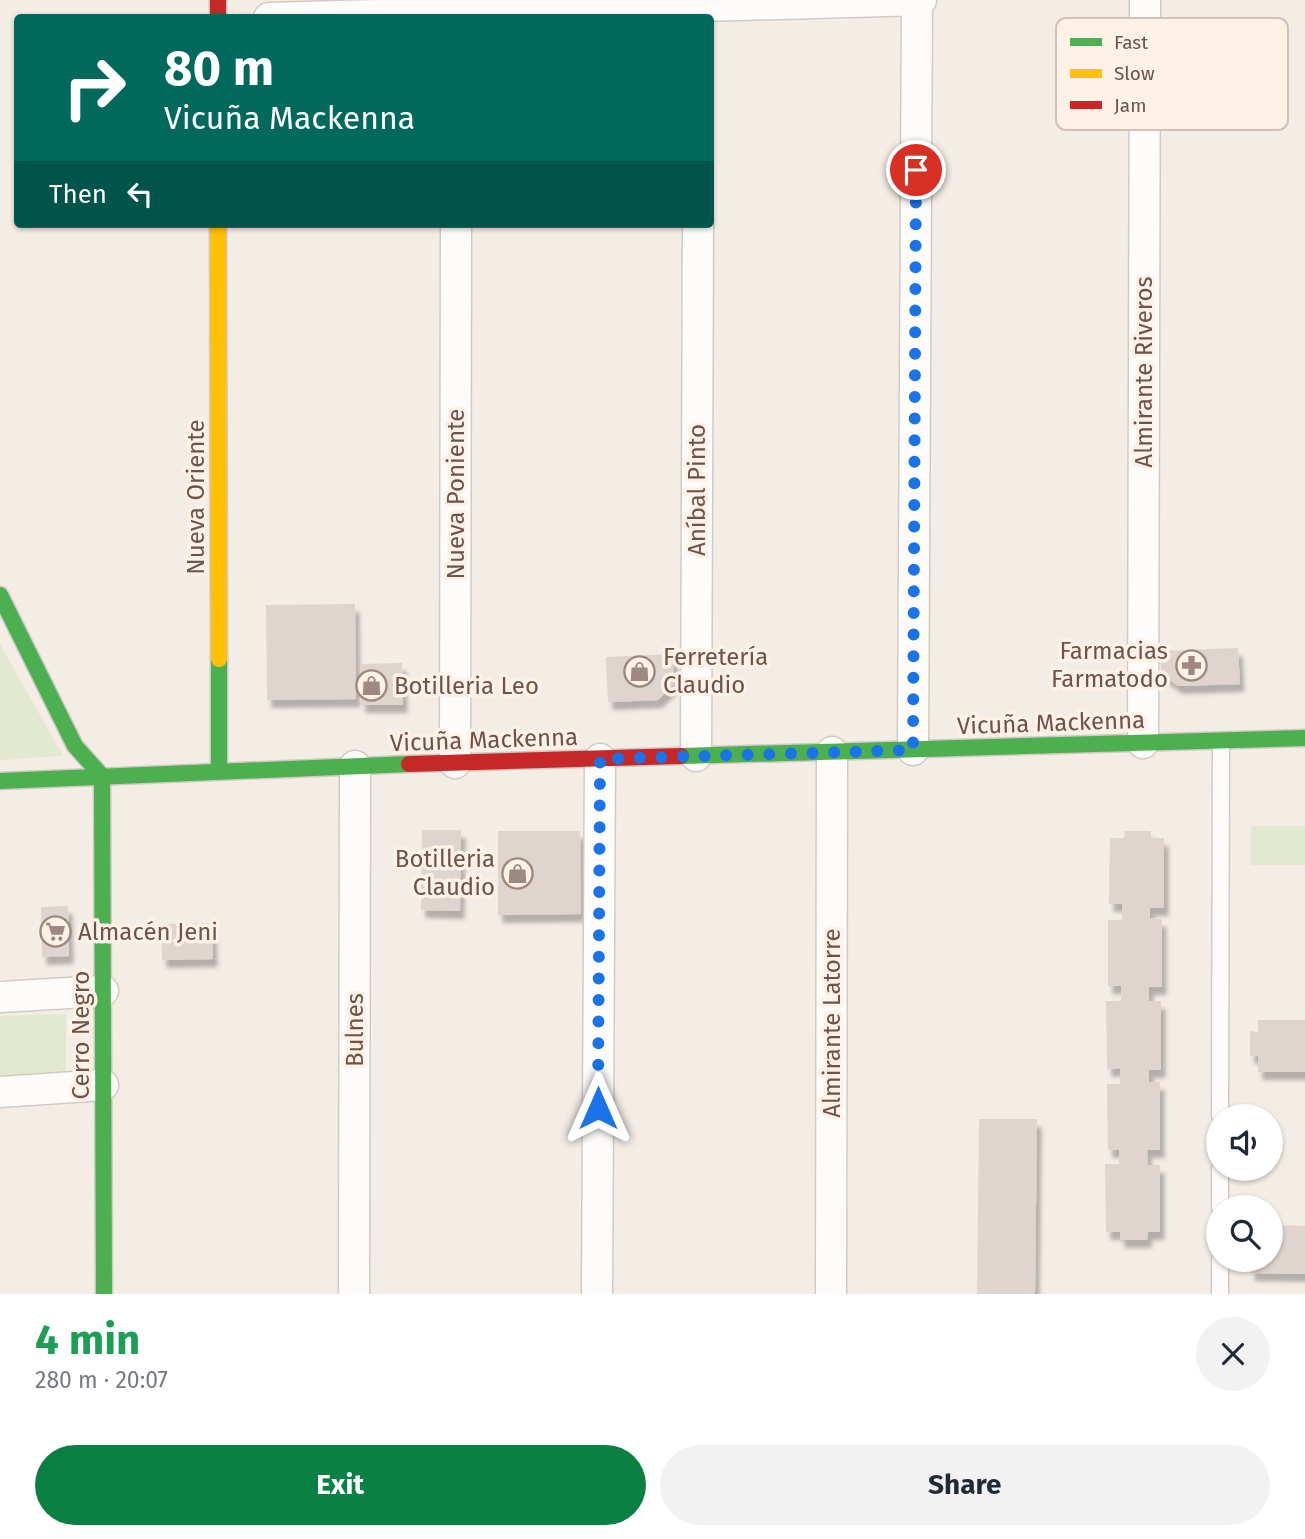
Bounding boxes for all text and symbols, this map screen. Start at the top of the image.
legend [1056,18,1288,130]
text: Fast [1114,31,1148,54]
text: 80 m [164,39,274,98]
icon: right [49,42,140,133]
text: Slow [1114,62,1155,85]
text: Jam [1114,94,1146,117]
text: Vicuña Mackenna [164,99,415,137]
pin [886,140,946,200]
icon: arrive [897,151,935,189]
icon: left [121,175,159,213]
text: Then [49,179,107,210]
street label: Almirante Riveros [1130,276,1158,468]
street label: Nueva Poniente [442,409,470,579]
street label: Nueva Oriente [182,419,210,575]
street label: Aníbal Pinto [683,424,711,556]
place label: Farmacias Farmatodo [1051,637,1168,693]
place label: Ferretería Claudio [663,643,768,699]
pharmacy icon: Farmacias Farmatodo [1174,648,1208,682]
shop icon: Ferretería Claudio [623,654,657,688]
shop icon: Botilleria Leo [354,669,388,703]
place label: Botilleria Leo [394,672,539,700]
street label: Vicuña Mackenna [956,706,1146,740]
street label: Vicuña Mackenna [389,723,579,757]
place label: Botilleria Claudio [395,845,495,901]
shop icon: Botilleria Claudio [501,856,535,890]
supermarket icon: Almacén Jeni [38,915,72,949]
place label: Almacén Jeni [78,918,218,946]
street label: Almirante Latorre [818,928,846,1118]
street label: Cerro Negro [67,971,95,1099]
street label: Bulnes [341,993,369,1067]
position arrow [561,1071,635,1145]
map controls [1206,1104,1283,1272]
button: sound [1206,1104,1283,1181]
button: search [1206,1195,1283,1272]
text: 4 min [35,1315,140,1365]
button: close [1196,1317,1270,1391]
text: 280 m · 20:07 [35,1366,168,1394]
button: Exit [35,1445,646,1525]
button: Share [660,1445,1270,1525]

